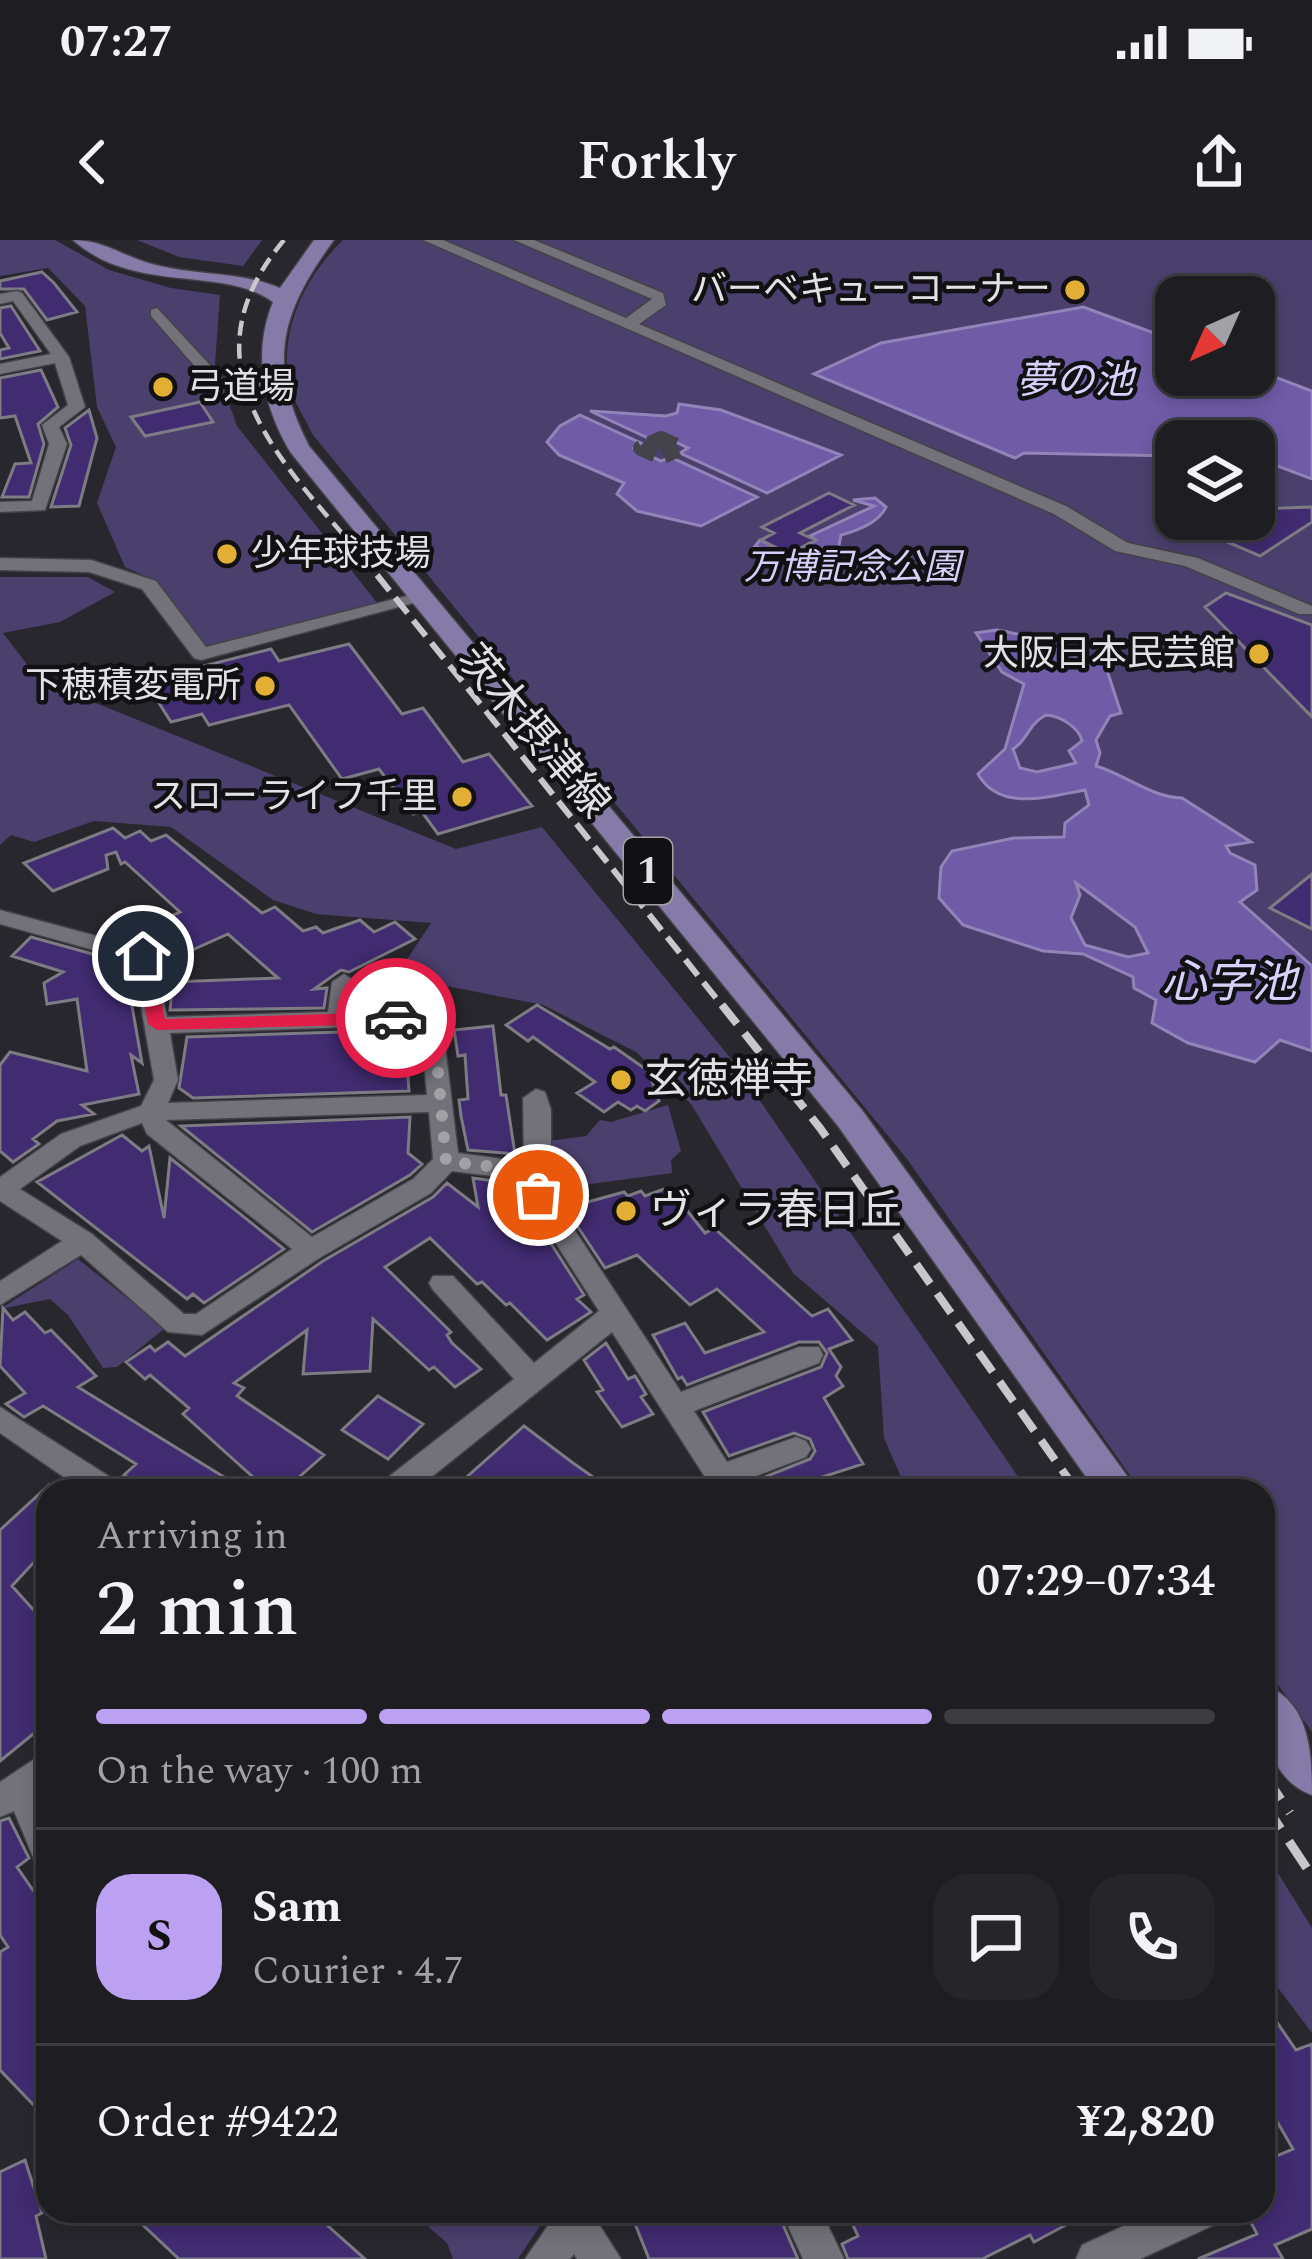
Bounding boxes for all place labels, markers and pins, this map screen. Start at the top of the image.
place label: バーベキューコーナー [691,263,1051,318]
marker: バーベキューコーナー [1062,277,1088,303]
place label: 弓道場 [187,360,295,415]
marker: 弓道場 [150,374,176,400]
place label: 少年球技場 [251,527,431,582]
marker: 少年球技場 [214,541,240,567]
place label: 大阪日本民芸館 [983,627,1235,682]
marker: 大阪日本民芸館 [1246,641,1272,667]
place label: 下穂積変電所 [25,659,241,714]
marker: 下穂積変電所 [252,673,278,699]
place label: スローライフ千里 [150,770,438,825]
marker: スローライフ千里 [449,784,475,810]
pin [92,905,194,1007]
place label: 玄徳禅寺 [645,1049,813,1112]
marker: 玄徳禅寺 [608,1067,634,1093]
pin [487,1144,589,1246]
place label: ヴィラ春日丘 [650,1180,902,1243]
marker: ヴィラ春日丘 [613,1198,639,1224]

